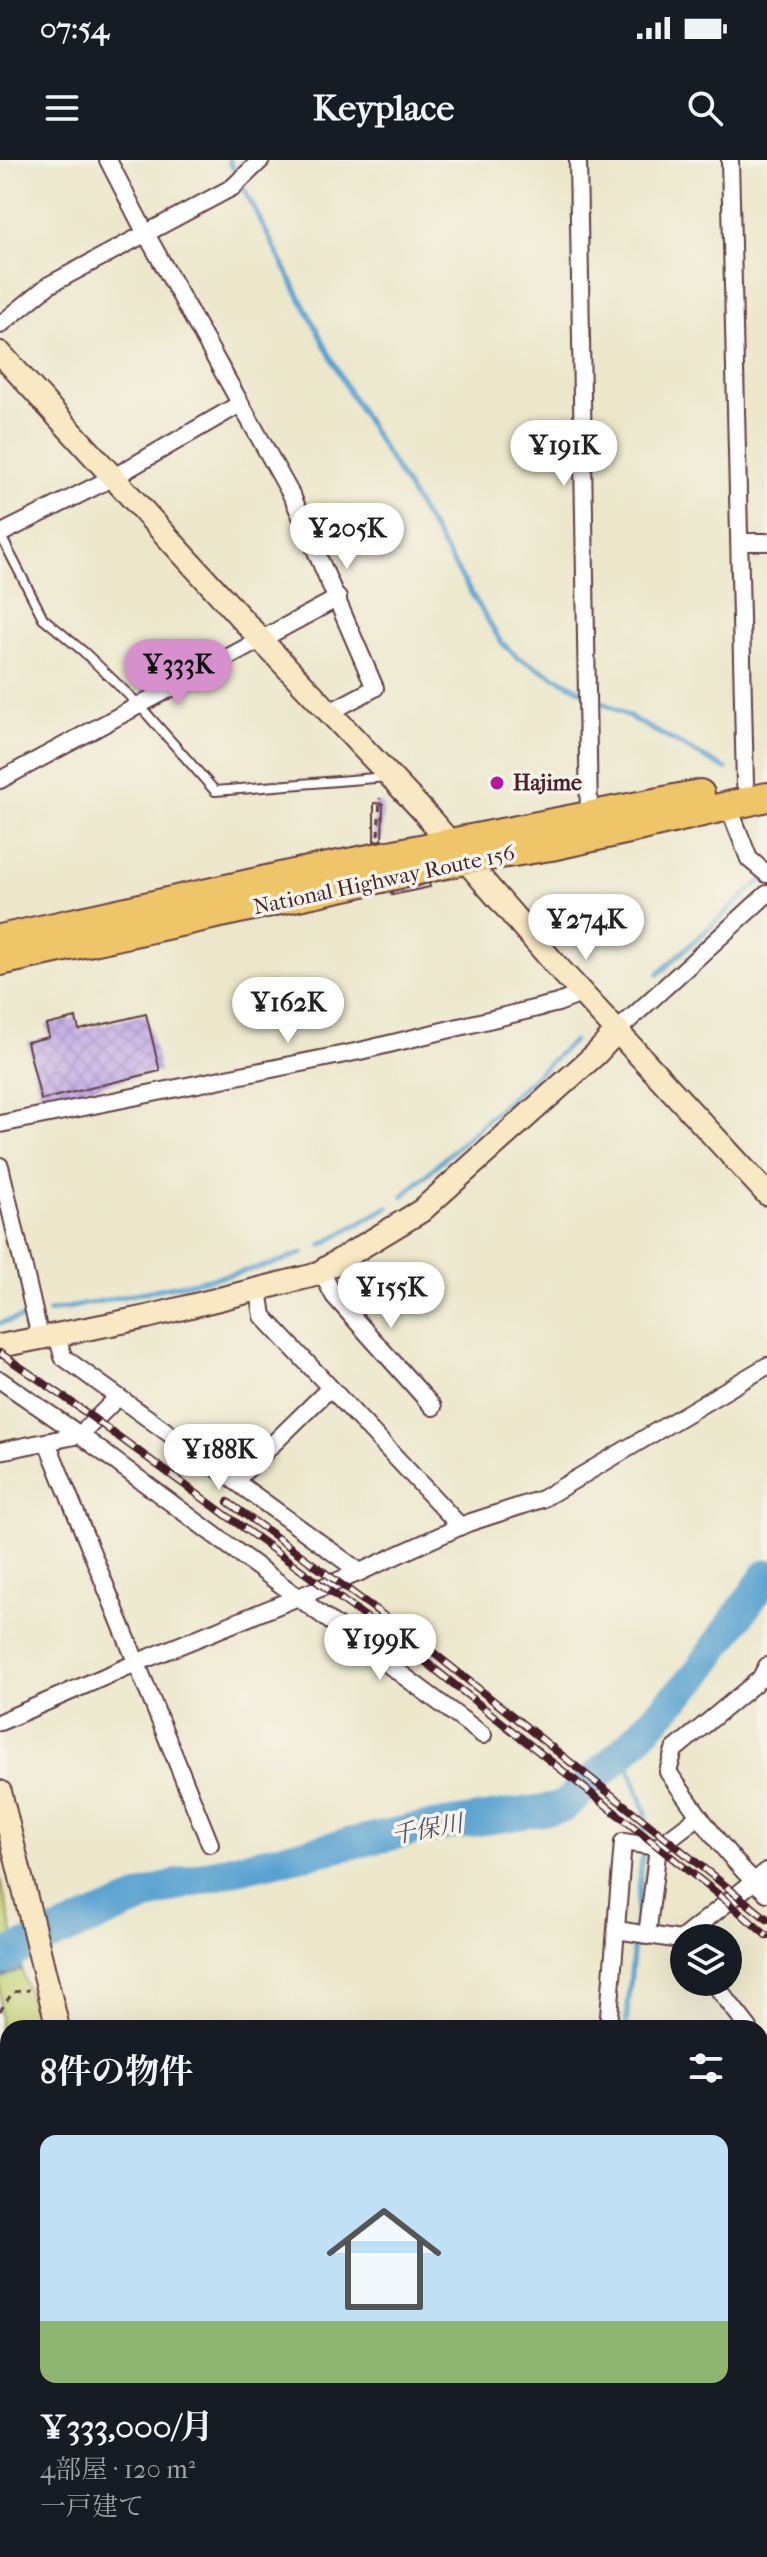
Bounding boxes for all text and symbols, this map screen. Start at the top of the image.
text: 07:54 [40,11,109,46]
icon: menu [40,86,84,130]
icon: search [683,86,727,130]
text: Keyplace [313,87,454,129]
pin: ¥191K [508,420,620,488]
text: ¥191K [528,430,600,461]
pin: ¥205K [291,503,403,571]
text: ¥205K [308,513,386,544]
pin: ¥333K [122,639,234,707]
text: ¥333K [142,649,214,680]
place label: Hajime [513,770,582,796]
marker: Hajime [488,774,506,792]
street label: National Highway Route 156 [251,840,517,920]
pin: ¥274K [530,894,642,962]
text: ¥274K [546,904,626,935]
pin: ¥162K [232,977,344,1045]
text: ¥162K [250,987,326,1018]
pin: ¥155K [335,1262,447,1330]
text: ¥155K [356,1272,426,1303]
pin: ¥188K [163,1424,275,1492]
text: ¥188K [182,1434,256,1465]
pin: ¥199K [324,1614,436,1682]
text: ¥199K [342,1624,418,1655]
water label: 千保川 [389,1808,468,1849]
map controls [670,1924,742,1996]
button: layers [670,1924,742,1996]
icon: filters [684,2046,728,2090]
text: 8件の物件 [40,2052,193,2092]
icon: home [312,2187,456,2331]
text: ¥333,000/月 [40,2407,214,2447]
text: 4部屋 · 120 m² [40,2454,195,2485]
text: 一戸建て [40,2491,144,2522]

